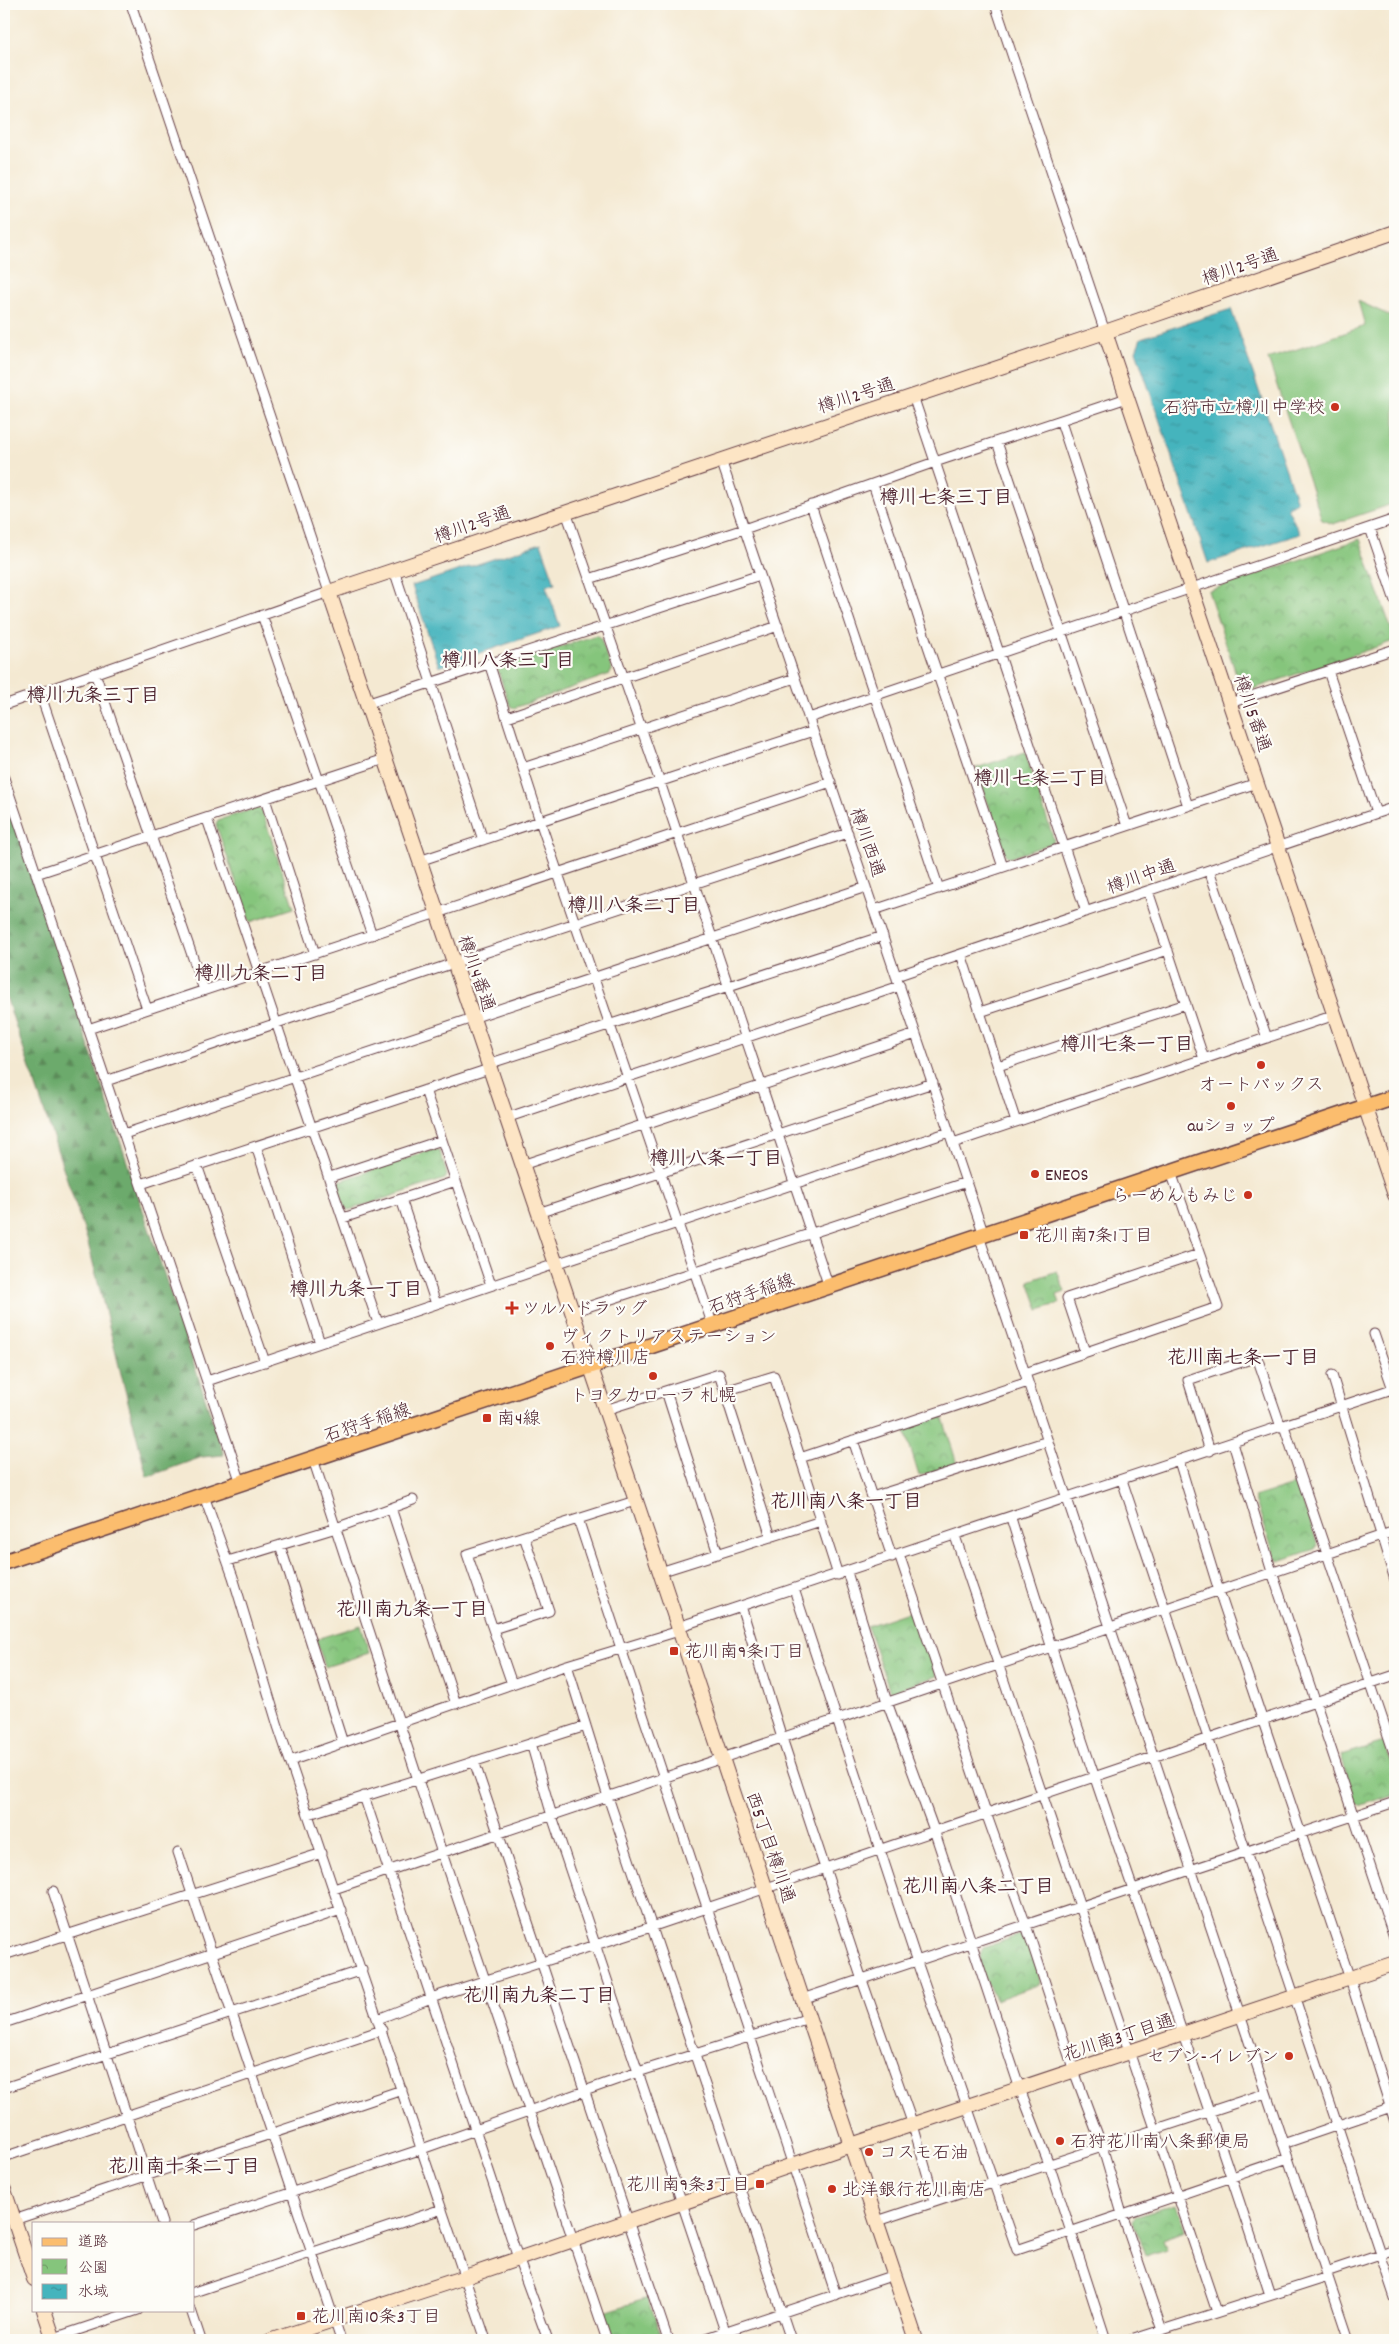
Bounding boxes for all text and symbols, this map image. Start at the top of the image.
street label: 樽川2号通 [1199,244,1283,293]
street label: 樽川2号通 [815,373,899,422]
place label: 石狩市立樽川中学校 [1163,397,1325,422]
marker: 石狩市立樽川中学校 [1329,401,1341,413]
district label: 樽川七条三丁目 [879,486,1013,513]
street label: 樽川2号通 [431,502,515,551]
district label: 樽川八条三丁目 [441,649,575,676]
street label: 樽川5番通 [1226,672,1276,756]
district label: 樽川九条三丁目 [26,684,160,711]
district label: 樽川七条二丁目 [973,767,1107,794]
street label: 樽川西通 [842,805,889,881]
street label: 樽川中通 [1104,855,1180,902]
district label: 樽川八条二丁目 [567,894,701,921]
street label: 樽川4番通 [450,932,499,1015]
district label: 樽川九条二丁目 [194,962,328,989]
district label: 樽川七条一丁目 [1060,1033,1194,1060]
marker: オートバックス [1255,1059,1267,1071]
place label: オートバックス [1198,1074,1324,1099]
marker: auショップ [1225,1100,1237,1112]
place label: auショップ [1187,1115,1275,1140]
district label: 樽川八条一丁目 [649,1147,783,1174]
place label: ENEOS [1045,1164,1089,1189]
marker: ENEOS [1029,1168,1041,1180]
place label: らーめんもみじ [1112,1185,1238,1210]
marker: らーめんもみじ [1242,1189,1254,1201]
place label: 花川南7条1丁目 [1034,1225,1153,1250]
marker: 花川南7条1丁目 [1018,1229,1030,1241]
street label: 石狩手稲線 [705,1269,798,1322]
district label: 樽川九条一丁目 [289,1278,423,1305]
place label: ツルハドラッグ [522,1298,647,1323]
marker: ツルハドラッグ [506,1302,518,1314]
place label: ヴィクトリアステーション 石狩樽川店 [560,1326,777,1372]
marker: ヴィクトリアステーション 石狩樽川店 [544,1340,556,1352]
district label: 花川南七条一丁目 [1167,1346,1319,1373]
marker: トヨタカローラ 札幌 [647,1370,659,1382]
place label: トヨタカローラ 札幌 [570,1385,736,1410]
street label: 石狩手稲線 [321,1399,414,1450]
place label: 南4線 [497,1408,540,1433]
marker: 南4線 [481,1412,493,1424]
district label: 花川南八条一丁目 [770,1490,922,1517]
district label: 花川南九条一丁目 [336,1598,488,1625]
place label: 花川南9条1丁目 [684,1641,804,1666]
marker: 花川南9条1丁目 [668,1645,680,1657]
street label: 西5丁目樽川通 [738,1789,799,1907]
district label: 花川南八条二丁目 [902,1875,1054,1902]
district label: 花川南九条二丁目 [463,1984,615,2011]
street label: 花川南3丁目通 [1060,2010,1178,2069]
place label: セブン-イレブン [1147,2046,1279,2071]
marker: セブン-イレブン [1283,2050,1295,2062]
place label: 石狩花川南八条郵便局 [1070,2131,1250,2156]
marker: 石狩花川南八条郵便局 [1054,2135,1066,2147]
place label: コスモ石油 [879,2142,968,2167]
marker: コスモ石油 [863,2146,875,2158]
district label: 花川南十条二丁目 [108,2155,260,2182]
place label: 花川南9条3丁目 [626,2174,750,2199]
marker: 花川南9条3丁目 [754,2178,766,2190]
place label: 北洋銀行花川南店 [842,2179,986,2204]
marker: 北洋銀行花川南店 [826,2183,838,2195]
legend [32,2222,195,2312]
text: 道路 [78,2232,108,2254]
text: 公園 [78,2258,108,2280]
text: 水域 [78,2282,108,2304]
place label: 花川南10条3丁目 [311,2306,441,2331]
marker: 花川南10条3丁目 [295,2310,307,2322]

